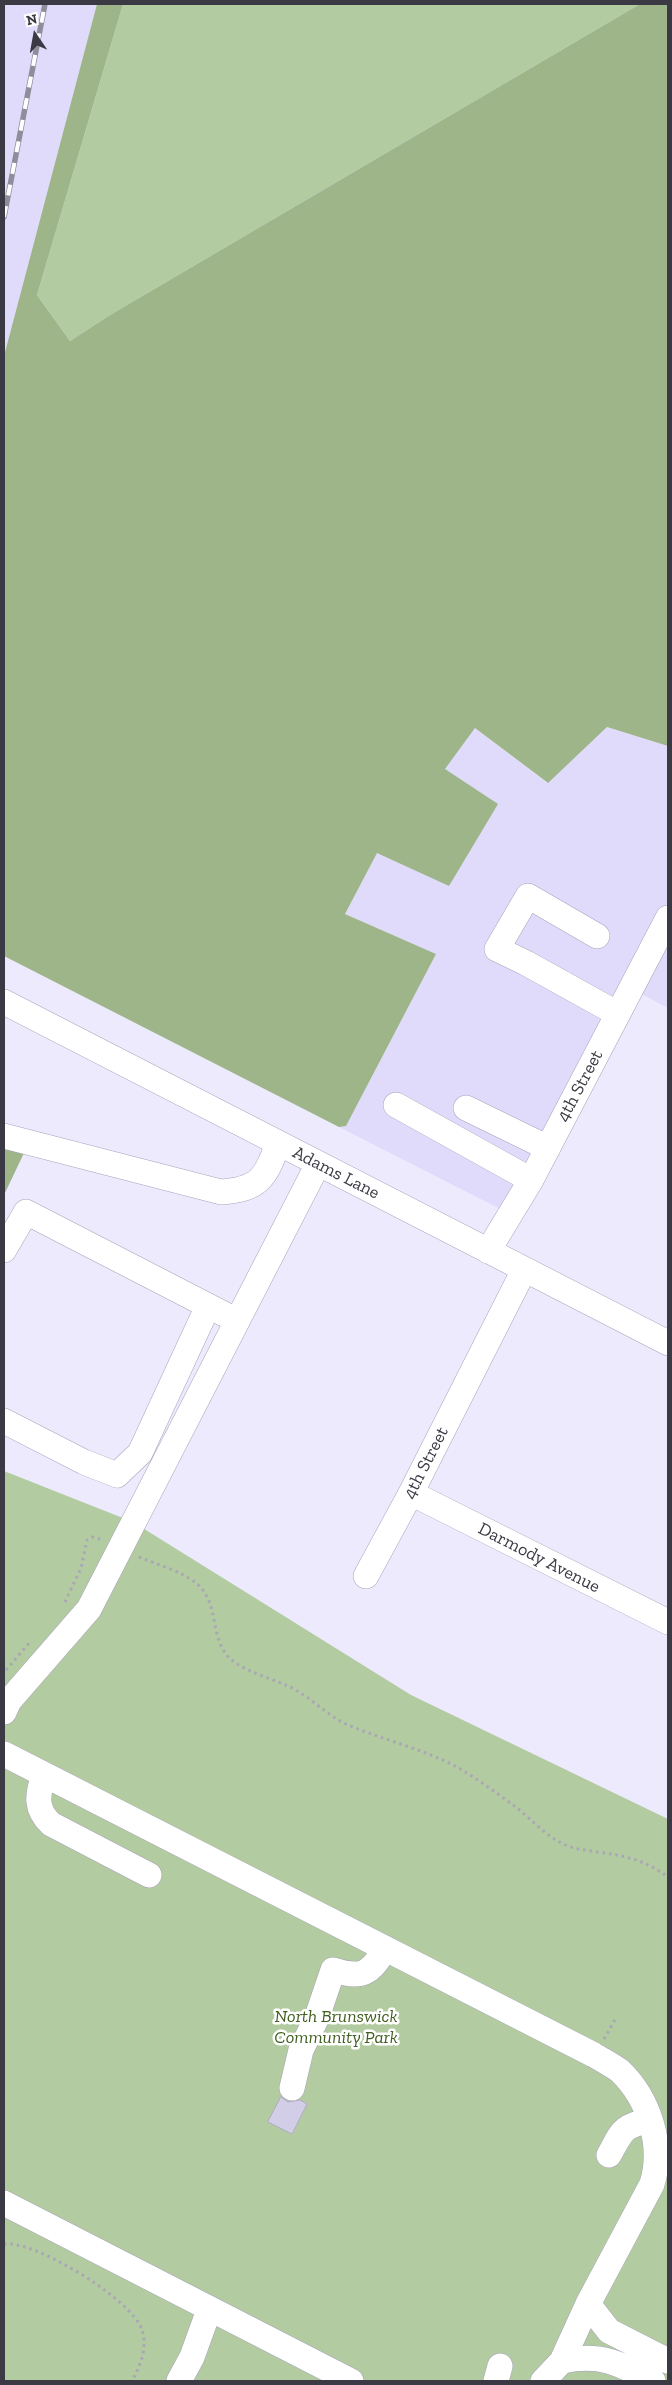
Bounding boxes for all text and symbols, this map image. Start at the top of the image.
north arrow [10,10,60,60]
text: N [25,10,39,29]
street label: 4th Street [552,1047,608,1125]
street label: Adams Lane [289,1142,383,1204]
street label: 4th Street [399,1423,453,1503]
street label: Darmody Avenue [475,1518,603,1598]
park label: North Brunswick Community Park [274,2006,398,2048]

